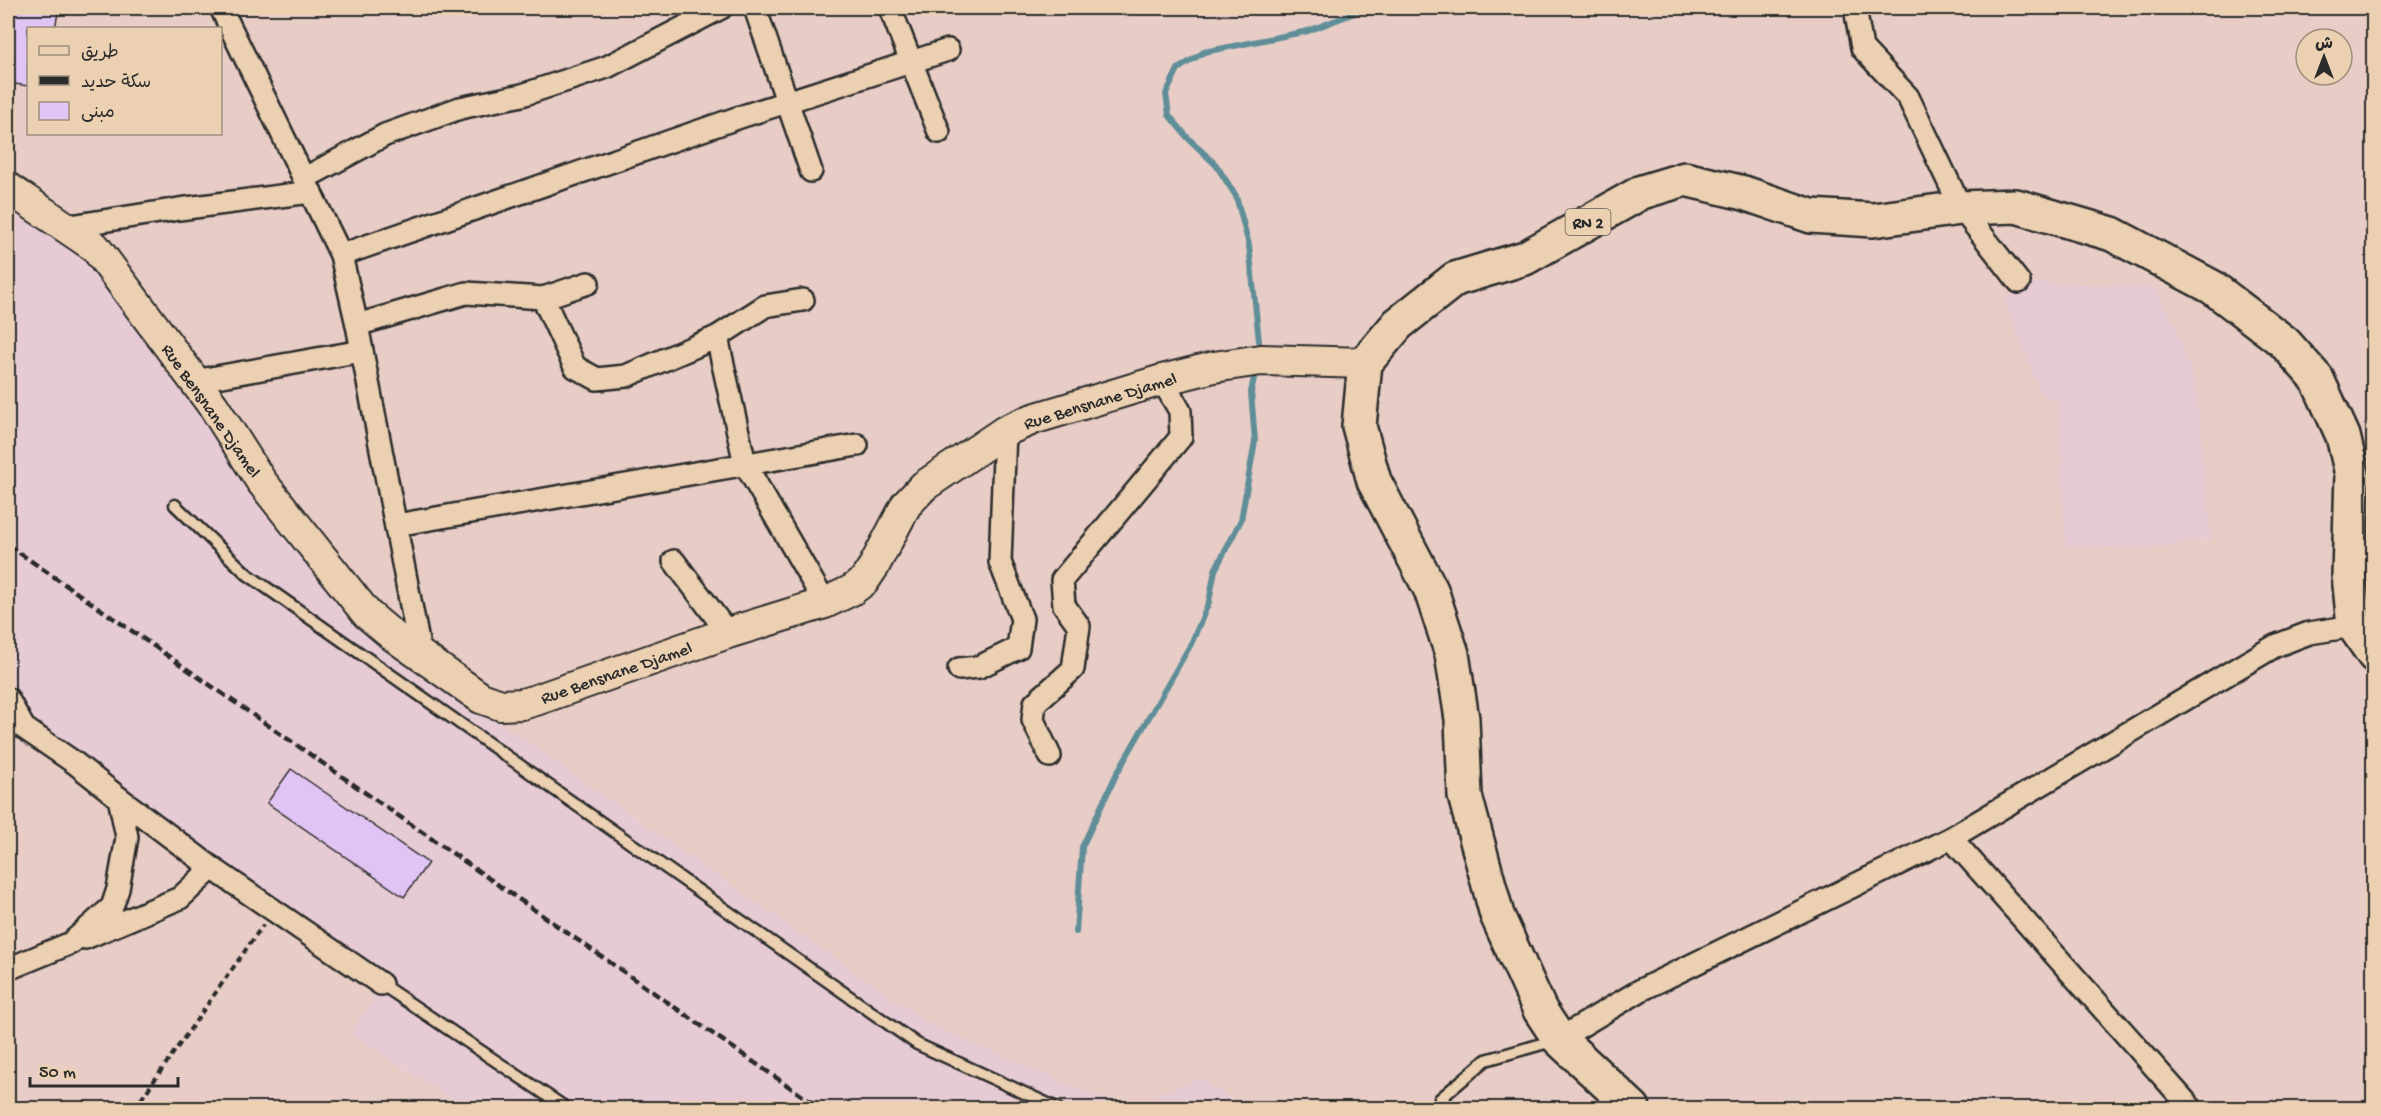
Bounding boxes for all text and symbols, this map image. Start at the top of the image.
legend [27,27,222,135]
north arrow [2294,27,2354,87]
text: ش [2315,36,2333,55]
text: طريق [81,43,119,64]
text: سكة حديد [81,73,151,94]
text: مبنى [81,103,115,124]
road number: RN 2 [1566,209,1610,235]
street label: Rue Bensnane Djamel [156,340,264,483]
street label: Rue Bensnane Djamel [1022,369,1180,436]
street label: Rue Bensnane Djamel [538,639,695,710]
scale bar [30,1050,178,1088]
text: 50 m [39,1063,76,1084]

